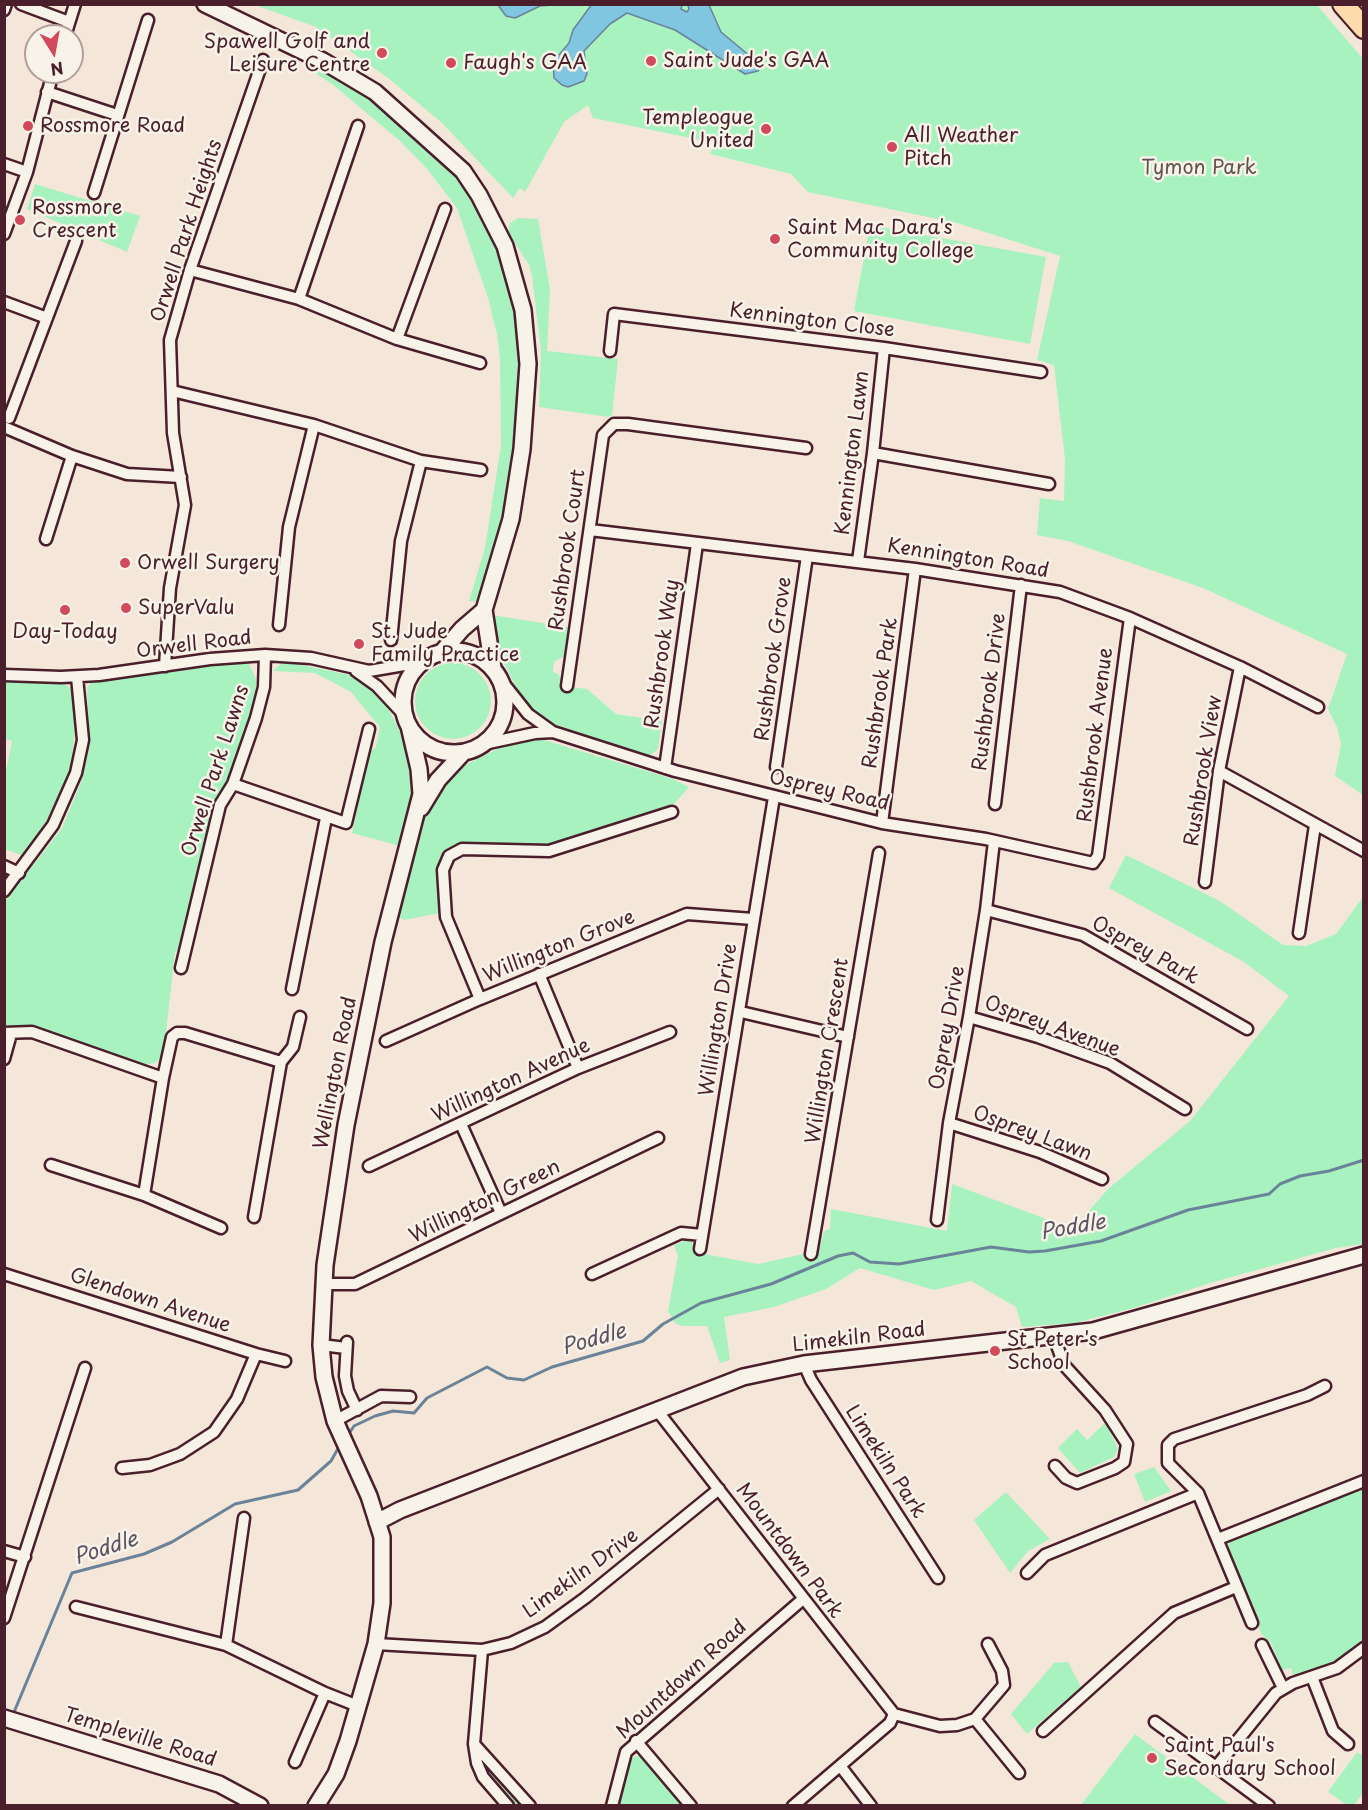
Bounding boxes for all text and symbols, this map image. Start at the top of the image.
north arrow [24,24,84,84]
place label: Spawell Golf and Leisure Centre [204,30,370,77]
marker: Spawell Golf and Leisure Centre [375,46,389,60]
place label: Saint Jude's GAA [663,49,829,73]
place label: Faugh's GAA [463,51,587,75]
marker: Saint Jude's GAA [644,54,658,68]
marker: Faugh's GAA [444,56,458,70]
text: N [49,57,66,83]
place label: Templeogue United [642,106,754,153]
place label: Rossmore Road [40,114,185,138]
marker: Rossmore Road [21,119,35,133]
marker: Templeogue United [759,122,773,136]
place label: All Weather Pitch [904,124,1018,171]
street label: Orwell Park Heights [146,137,228,325]
marker: All Weather Pitch [885,140,899,154]
park label: Tymon Park [1141,156,1257,180]
place label: Rossmore Crescent [32,196,122,243]
marker: Rossmore Crescent [13,213,27,227]
place label: Saint Mac Dara's Community College [787,216,974,263]
marker: Saint Mac Dara's Community College [768,232,782,246]
street label: Kennington Close [728,299,896,343]
street label: Kennington Lawn [831,369,875,537]
street label: Rushbrook Court [545,468,591,632]
street label: Kennington Road [885,534,1051,584]
place label: Orwell Surgery [137,551,280,575]
marker: Orwell Surgery [118,556,132,570]
street label: Rushbrook Grove [751,575,797,743]
street label: Rushbrook Way [641,578,685,730]
place label: SuperValu [138,596,235,620]
marker: SuperValu [119,601,133,615]
marker: Day-Today [58,603,72,617]
street label: Rushbrook Drive [968,612,1012,772]
street label: Rushbrook Park [859,616,903,770]
place label: Day-Today [12,620,118,644]
place label: St. Jude Family Practice [371,620,519,667]
street label: Orwell Road [135,626,253,664]
marker: St. Jude Family Practice [352,637,366,651]
street label: Rushbrook Avenue [1073,646,1119,824]
street label: Orwell Park Lawns [177,682,255,860]
street label: Rushbrook View [1180,694,1228,848]
street label: Osprey Road [767,766,891,816]
street label: Willington Grove [480,906,638,988]
street label: Osprey Park [1087,912,1203,990]
street label: Willington Drive [695,942,743,1098]
street label: Willington Crescent [801,956,855,1146]
street label: Osprey Drive [925,964,971,1092]
street label: Osprey Avenue [981,991,1123,1063]
street label: Wellington Road [309,995,363,1151]
street label: Willington Avenue [428,1034,594,1128]
street label: Osprey Lawn [969,1101,1095,1167]
street label: Willington Green [406,1155,564,1249]
water label: Poddle [1038,1210,1108,1246]
street label: Glendown Avenue [66,1264,234,1338]
street label: Limekiln Road [791,1318,927,1358]
water label: Poddle [559,1319,629,1361]
place label: St Peter's School [1007,1328,1098,1375]
marker: St Peter's School [988,1344,1002,1358]
street label: Limekiln Park [839,1401,931,1523]
street label: Mountdown Park [730,1479,848,1623]
street label: Limekiln Drive [519,1524,643,1624]
water label: Poddle [71,1527,141,1571]
street label: Mountdown Road [612,1615,752,1745]
street label: Templeville Road [61,1703,219,1773]
place label: Saint Paul's Secondary School [1164,1734,1336,1781]
marker: Saint Paul's Secondary School [1145,1751,1159,1765]

